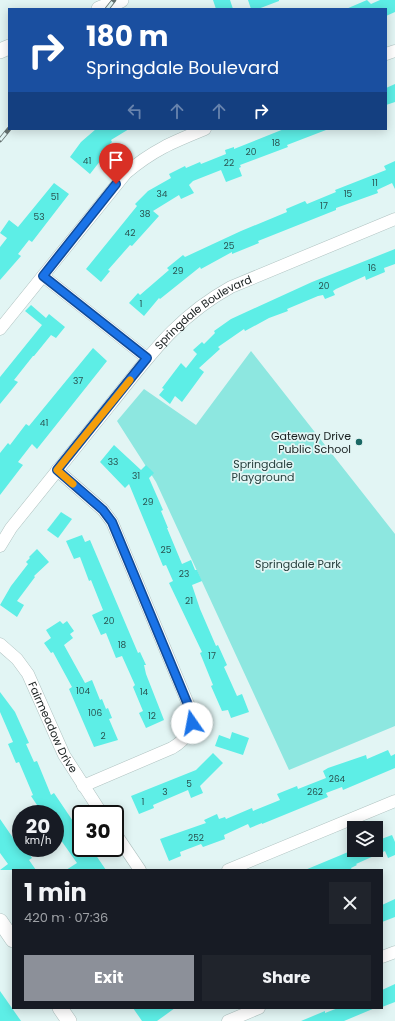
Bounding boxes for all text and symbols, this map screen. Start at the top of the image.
text: 180 m [86,17,169,56]
icon: right [20,24,72,76]
text: Springdale Boulevard [86,55,279,80]
icon: left [124,100,146,122]
icon: ahead [166,100,188,122]
icon: ahead [208,100,230,122]
icon: right [250,100,272,122]
house number: 18 [272,137,281,149]
pin [99,143,133,184]
house number: 20 [246,146,257,158]
icon: arrive [105,149,127,171]
house number: 41 [83,155,91,167]
house number: 22 [224,157,234,169]
house number: 11 [372,177,378,189]
house number: 34 [157,188,168,200]
house number: 15 [344,188,353,200]
house number: 51 [51,191,59,203]
house number: 17 [320,200,328,212]
house number: 38 [140,208,151,220]
house number: 53 [34,211,44,223]
house number: 42 [125,227,135,239]
house number: 25 [224,240,235,252]
house number: 16 [368,262,377,274]
house number: 29 [173,265,184,277]
street label: Springdale Boulevard [151,271,254,353]
house number: 20 [319,280,330,292]
house number: 1 [140,298,143,310]
house number: 37 [73,375,83,387]
house number: 41 [40,417,48,429]
place label: Gateway Drive Public School [271,428,351,457]
marker: Gateway Drive Public School [354,437,364,447]
house number: 33 [108,456,118,468]
park label: Springdale Playground [232,456,294,485]
house number: 31 [132,470,140,482]
house number: 29 [143,496,154,508]
house number: 25 [161,544,172,556]
park label: Springdale Park [255,556,341,572]
house number: 23 [179,568,189,580]
house number: 21 [185,595,193,607]
house number: 20 [104,615,115,627]
house number: 18 [118,639,127,651]
house number: 17 [208,650,216,662]
street label: Fairmeadow Drive [24,679,82,776]
house number: 104 [76,685,90,697]
house number: 14 [140,686,149,698]
position arrow [171,702,213,744]
house number: 106 [88,707,102,719]
house number: 12 [148,710,156,722]
house number: 2 [100,730,106,742]
house number: 264 [329,773,346,785]
house number: 5 [186,778,192,790]
house number: 3 [162,786,168,798]
house number: 262 [307,786,323,798]
house number: 1 [142,796,145,808]
speed limit sign: 30 [72,805,124,857]
text: 20 [26,812,50,840]
map controls [347,821,383,857]
button: layers [347,821,383,857]
house number: 252 [188,832,204,844]
text: km/h [25,833,51,848]
text: 1 min [24,876,87,909]
button: close [329,882,371,924]
text: 420 m · 07:36 [24,908,108,927]
button: Exit [24,955,194,1001]
button: Share [202,955,371,1001]

